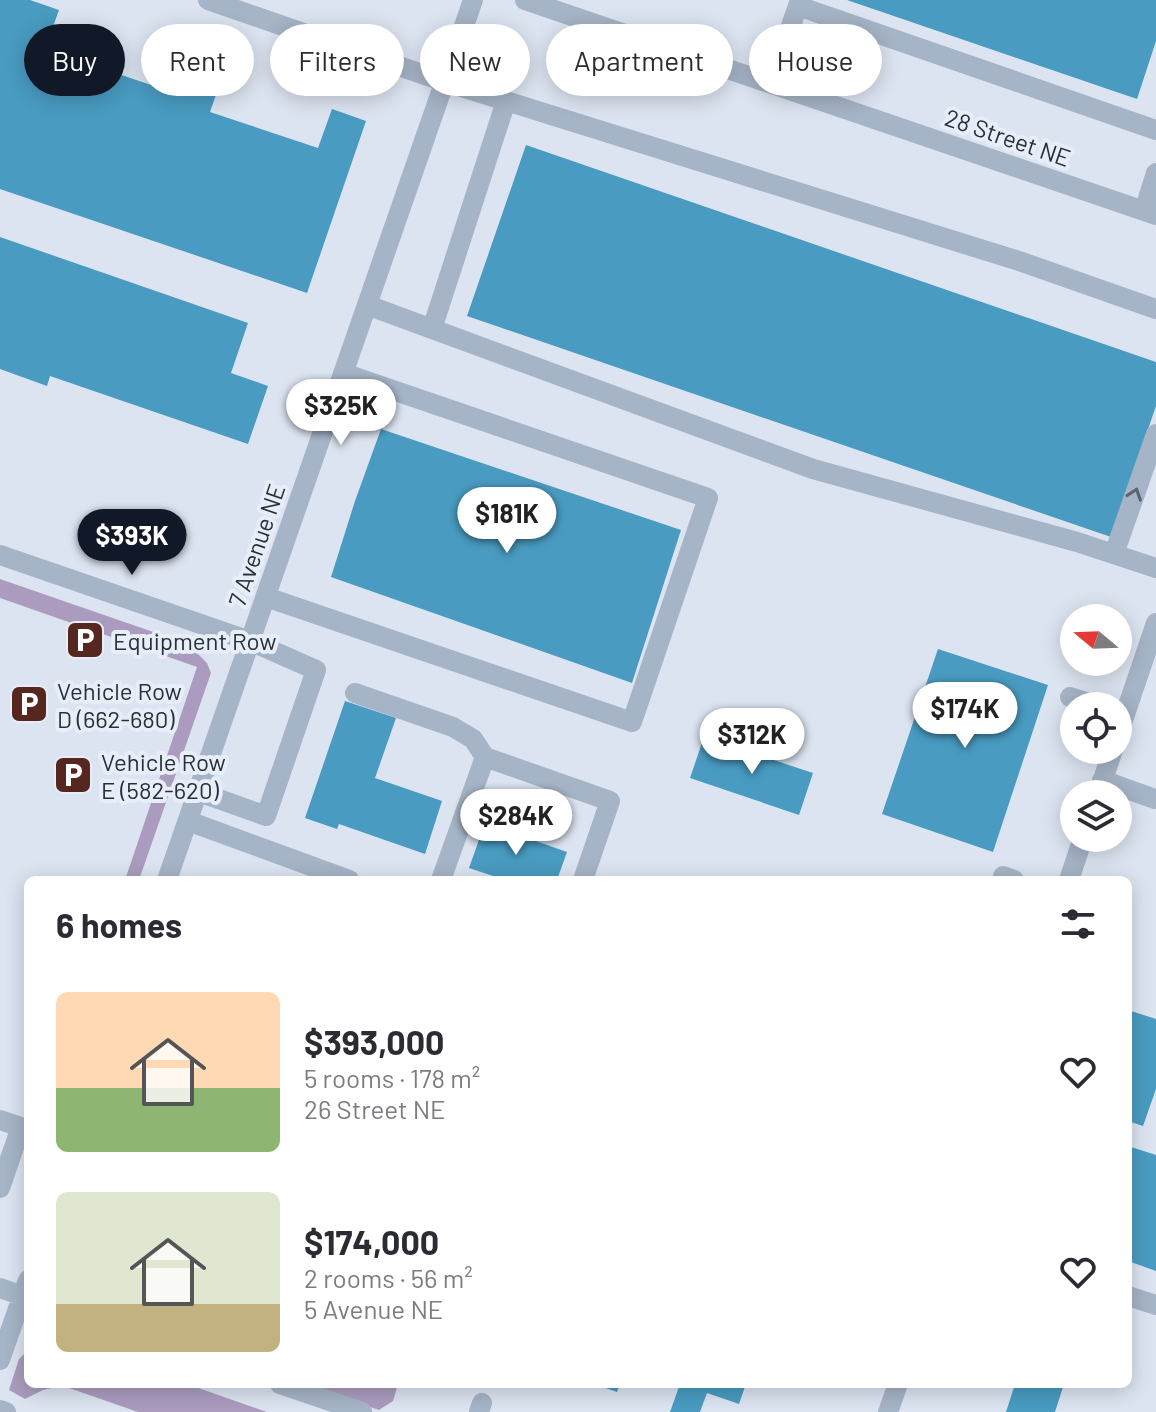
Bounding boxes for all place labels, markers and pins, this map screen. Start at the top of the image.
pin: $325K [285,379,397,447]
pin: $181K [451,487,563,555]
pin: $393K [76,509,188,577]
parking icon: Equipment Row [64,619,106,661]
place label: Equipment Row [113,626,276,655]
place label: Vehicle Row D (662-680) [57,676,182,733]
pin: $174K [909,682,1021,750]
parking icon: Vehicle Row D (662-680) [8,683,50,725]
pin: $312K [696,708,808,776]
place label: Vehicle Row E (582-620) [101,747,226,804]
parking icon: Vehicle Row E (582-620) [52,754,94,796]
pin: $284K [460,789,572,857]

